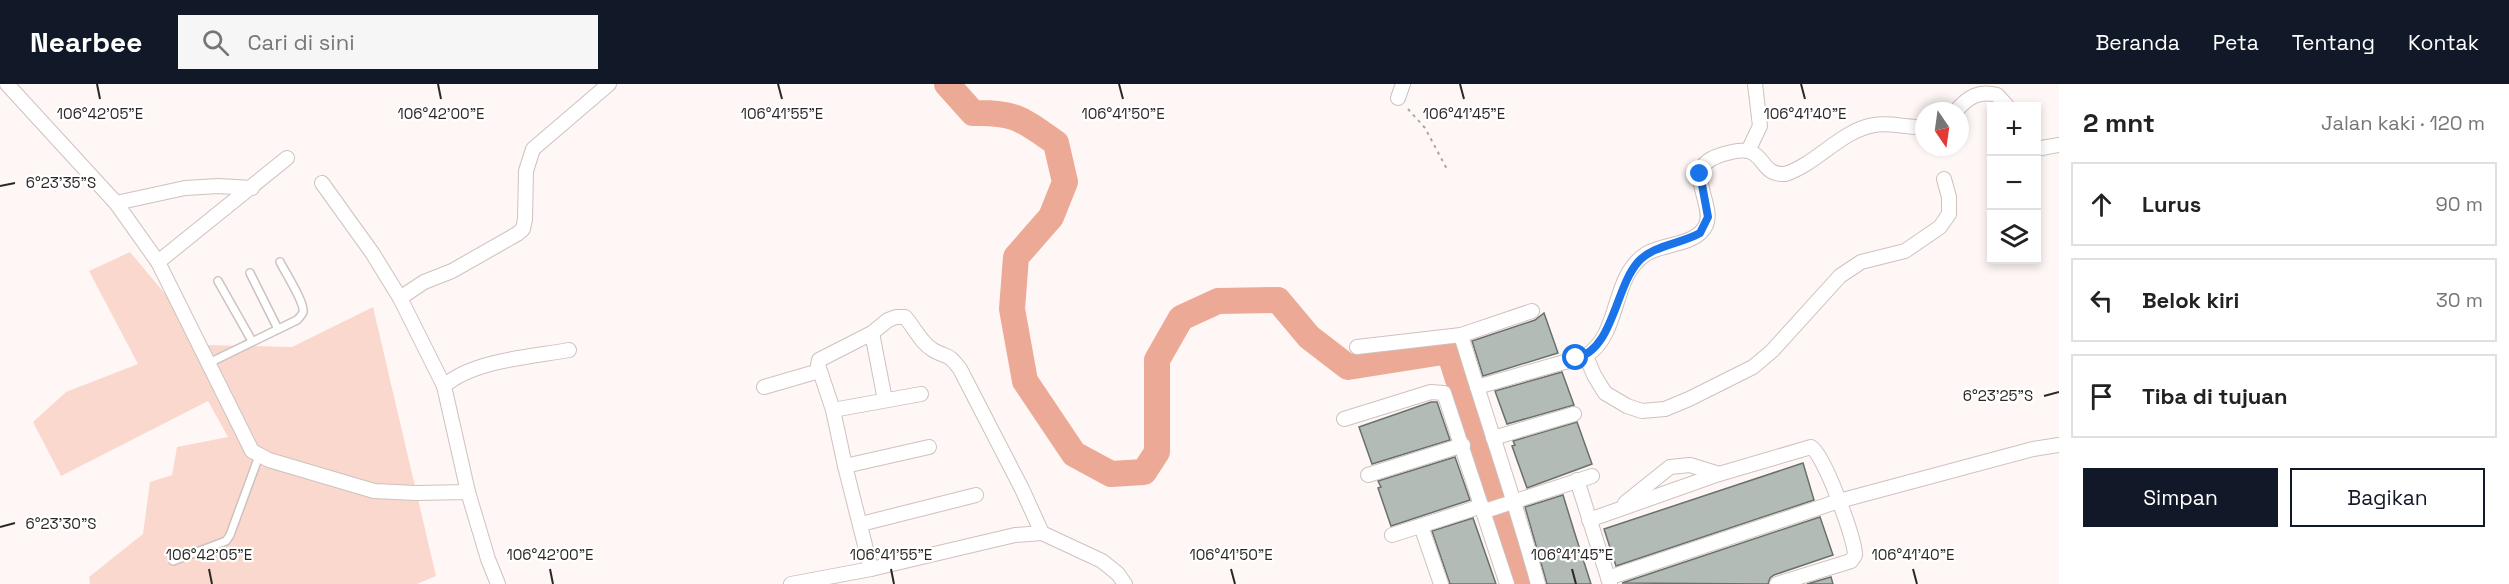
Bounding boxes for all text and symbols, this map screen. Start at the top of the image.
search box [178,15,598,69]
text: Nearbee [30,24,142,60]
icon: search [199,26,232,59]
text: Cari di sini [247,28,355,56]
text: Beranda [2095,29,2180,56]
text: Peta [2213,29,2259,56]
text: Tentang [2292,29,2375,56]
text: Kontak [2408,29,2479,56]
north arrow [1915,102,1969,156]
map controls [1987,102,2041,264]
button: + [1987,102,2041,156]
text: 106°42'05"E [57,104,143,123]
text: 106°42'00"E [397,104,485,123]
text: 106°41'55"E [741,104,823,123]
text: 106°41'50"E [1081,104,1165,123]
text: 106°41'45"E [1423,104,1505,123]
text: 106°41'40"E [1763,104,1847,123]
text: 2 mnt [2083,106,2155,140]
text: Jalan kaki · 120 m [2321,110,2485,136]
button: − [1987,156,2041,210]
route end [1686,160,1712,186]
text: 6°23'35"S [26,173,96,192]
icon: ahead [2085,188,2118,221]
text: Lurus [2142,190,2201,218]
text: 90 m [2436,191,2483,217]
button: layers [1987,210,2041,264]
icon: left [2085,284,2118,317]
text: Belok kiri [2142,286,2239,314]
text: 30 m [2436,287,2483,313]
route start [1562,344,1588,370]
icon: arrive [2085,380,2118,413]
text: Tiba di tujuan [2142,382,2288,410]
text: 6°23'25"S [1963,386,2033,405]
button: Simpan [2083,468,2278,527]
button: Bagikan [2290,468,2485,527]
text: 6°23'30"S [26,514,96,533]
text: 106°42'05"E [166,545,252,564]
text: 106°42'00"E [506,545,594,564]
text: 106°41'55"E [850,545,932,564]
text: 106°41'50"E [1189,545,1273,564]
text: 106°41'45"E [1531,545,1613,564]
text: 106°41'40"E [1871,545,1955,564]

